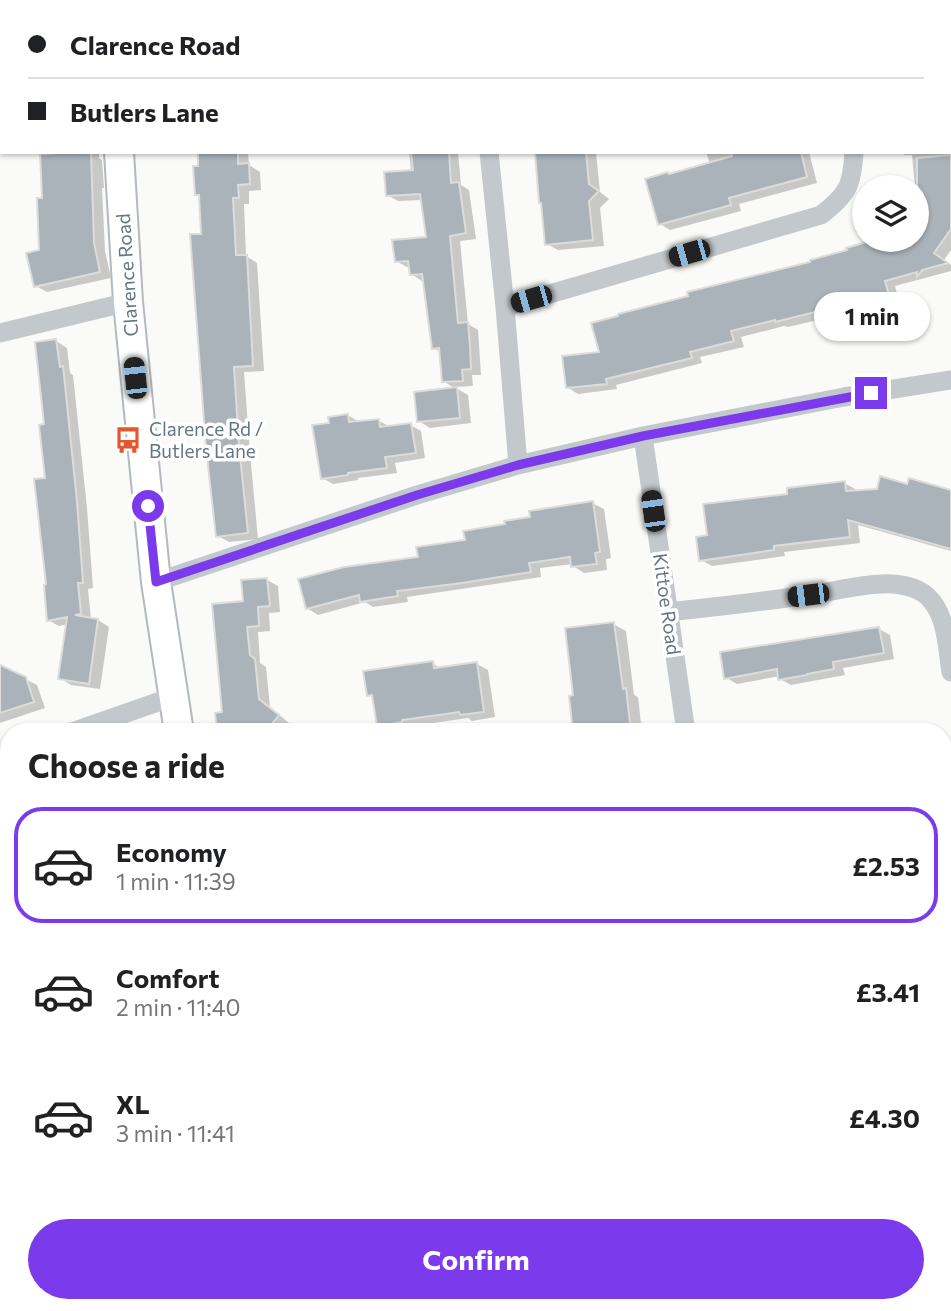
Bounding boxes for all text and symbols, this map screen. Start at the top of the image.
text: Clarence Road [70,29,240,60]
text: Butlers Lane [70,96,219,127]
map controls [852,175,929,252]
button: layers [852,175,929,252]
street label: Clarence Road [111,213,142,337]
car [666,237,713,269]
car [508,283,555,315]
callout: 1 min [813,292,929,340]
text: 1 min [845,302,899,330]
car [123,356,148,400]
route end [855,377,887,409]
place label: Clarence Rd / Butlers Lane [149,417,263,462]
bus stop icon: Clarence Rd / Butlers Lane [113,425,143,455]
car [640,489,667,533]
route start [132,490,164,522]
street label: Kittoe Road [649,552,686,656]
car [786,582,831,608]
text: Choose a ride [28,745,225,785]
icon: car [32,834,95,897]
text: Economy [116,836,227,867]
text: £2.53 [852,850,920,881]
text: 1 min · 11:39 [116,867,236,895]
icon: car [32,960,95,1023]
text: Comfort [116,962,219,993]
text: £3.41 [856,976,920,1007]
text: 2 min · 11:40 [116,993,240,1021]
icon: car [32,1086,95,1149]
text: XL [116,1088,150,1119]
text: £4.30 [849,1102,920,1133]
text: 3 min · 11:41 [116,1119,235,1147]
button: Confirm [28,1219,924,1299]

